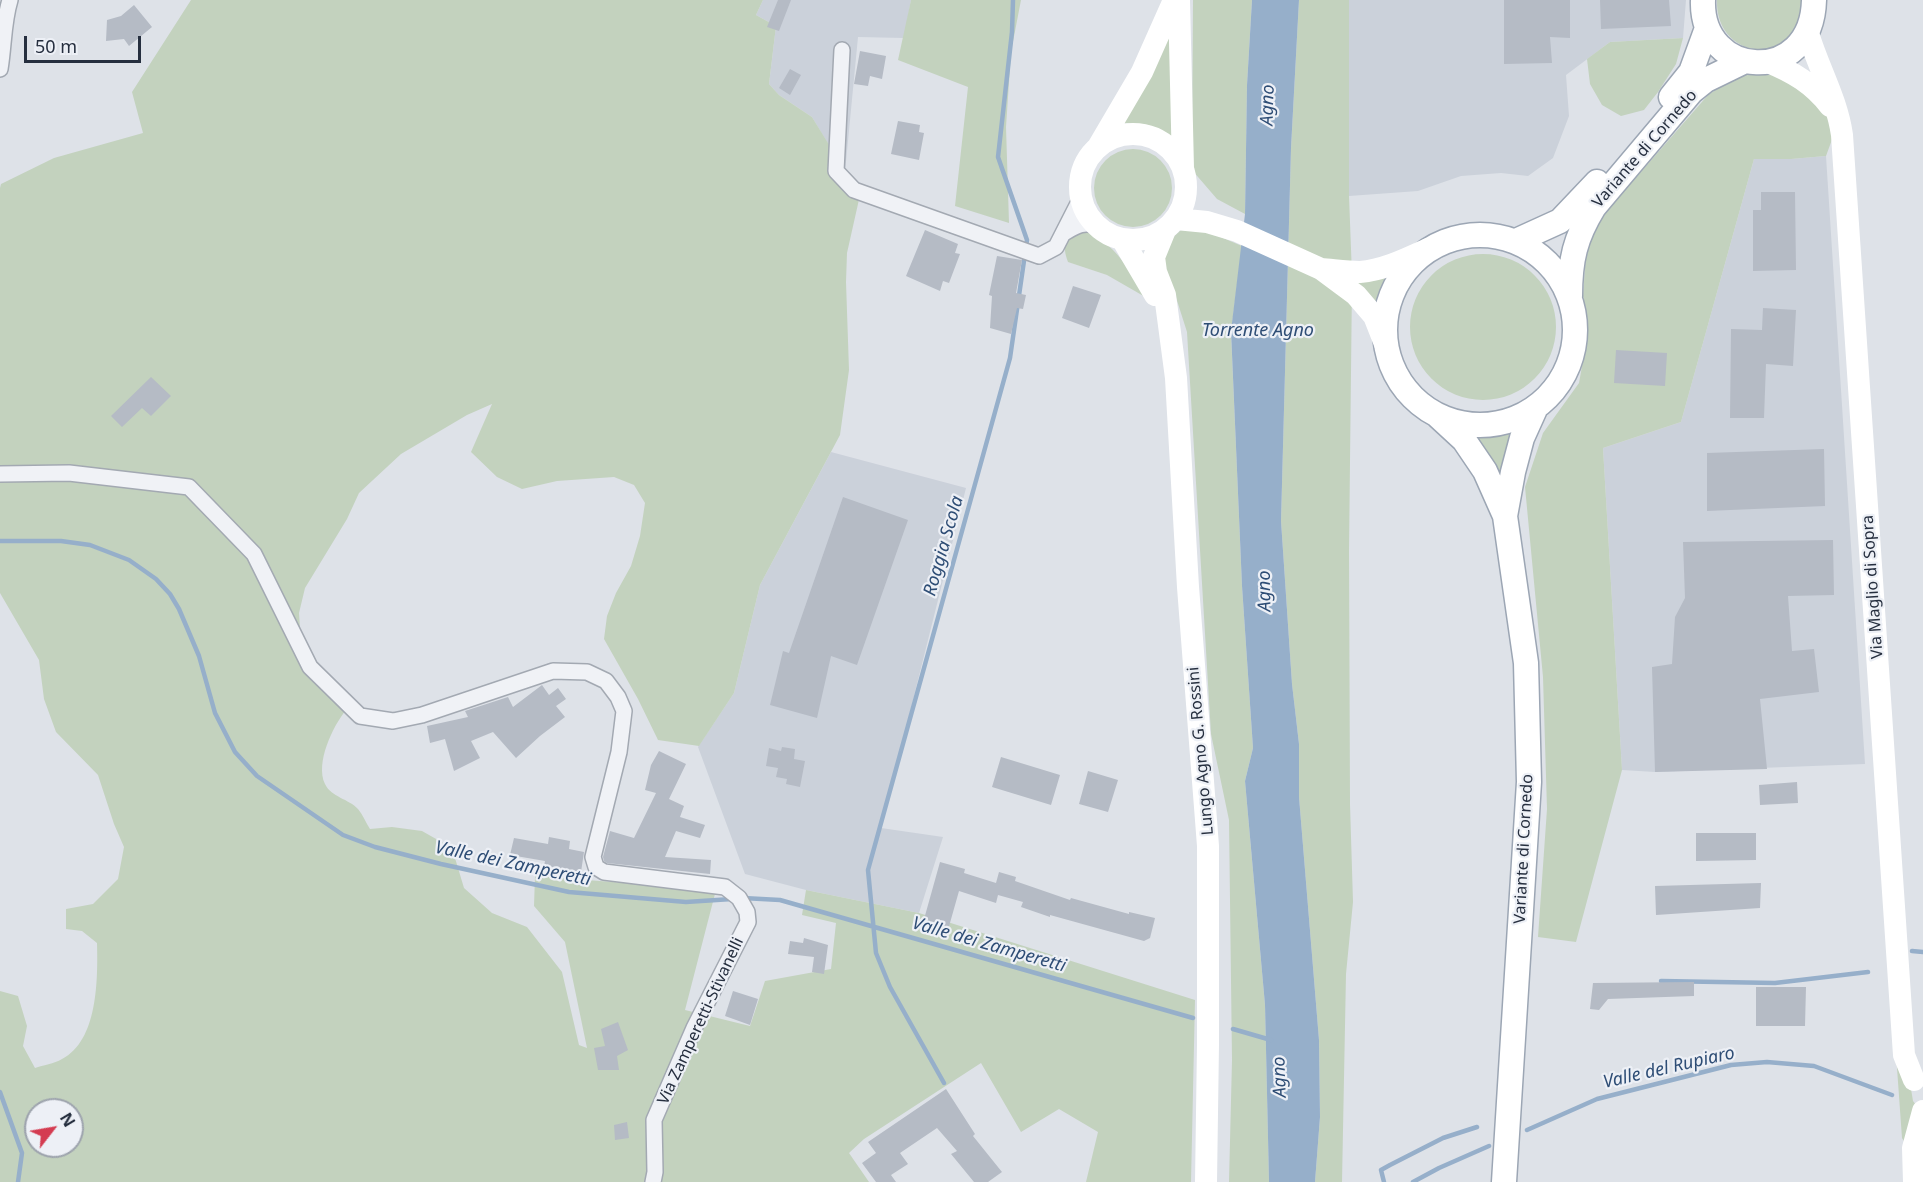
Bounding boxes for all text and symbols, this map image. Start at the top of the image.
scale bar [27,24,144,62]
text: 50 m [35,34,77,58]
water label: Agno [1256,84,1280,126]
street label: Variante di Cornedo [1589,86,1701,212]
water label: Torrente Agno [1202,320,1314,342]
water label: Roggia Scola [919,493,969,599]
street label: Via Maglio di Sopra [1858,515,1888,659]
water label: Agno [1254,570,1276,612]
street label: Lungo Agno G. Rossini [1184,666,1218,836]
street label: Variante di Cornedo [1510,774,1538,924]
water label: Valle dei Zamperetti [433,837,593,891]
water label: Valle dei Zamperetti [910,913,1068,977]
street label: Via Zamperetti-Stivanelli [654,934,748,1108]
water label: Valle del Rupiaro [1601,1042,1737,1094]
water label: Agno [1268,1056,1292,1098]
north arrow [24,1098,84,1158]
text: N [55,1109,80,1131]

